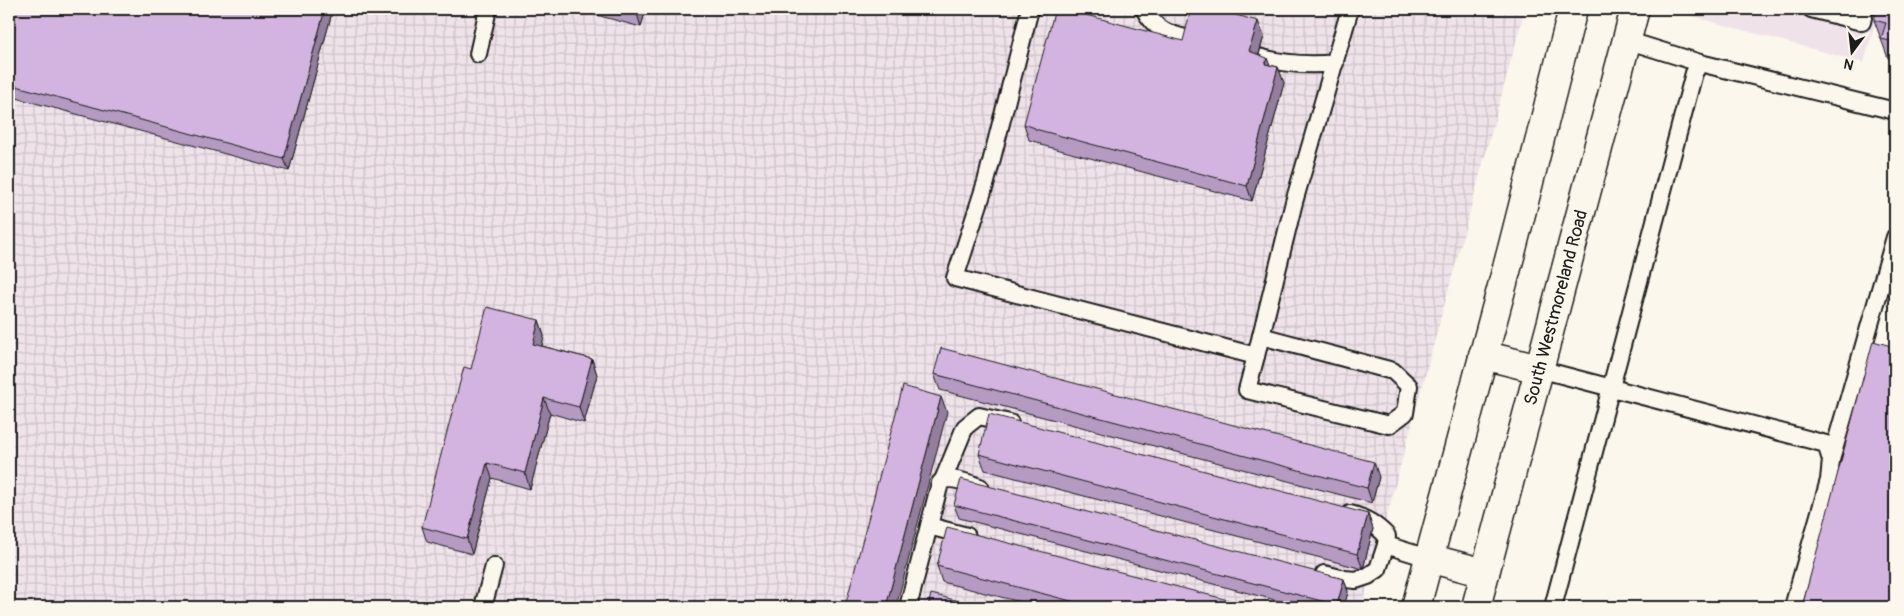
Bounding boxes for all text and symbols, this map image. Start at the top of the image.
north arrow [1826,28,1876,78]
text: N [1842,55,1856,74]
street label: South Westmoreland Road [1519,207,1593,408]

